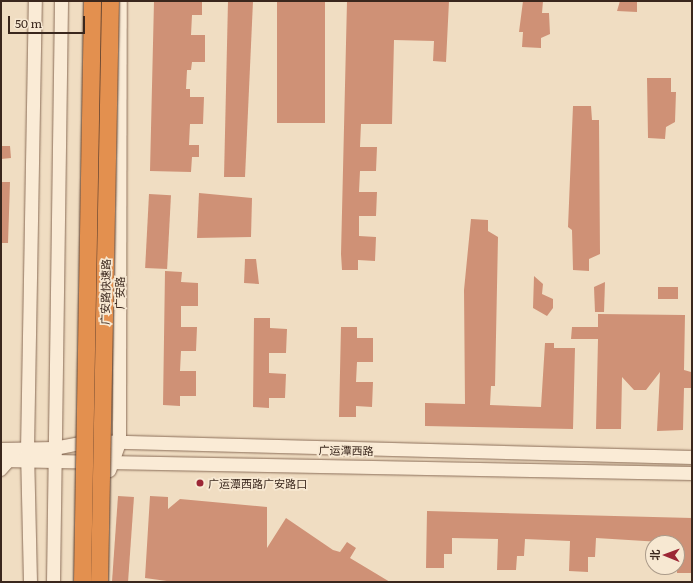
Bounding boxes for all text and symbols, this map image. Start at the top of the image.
scale bar [10,8,87,34]
text: 50 m [15,14,42,32]
street label: 广安路快速路 [98,259,112,325]
street label: 广安路 [112,277,126,309]
street label: 广运潭西路 [318,443,374,457]
place label: 广运潭西路广安路口 [208,476,307,490]
marker: 广运潭西路广安路口 [195,478,205,488]
north arrow [645,535,685,575]
text: 北 [646,549,662,560]

